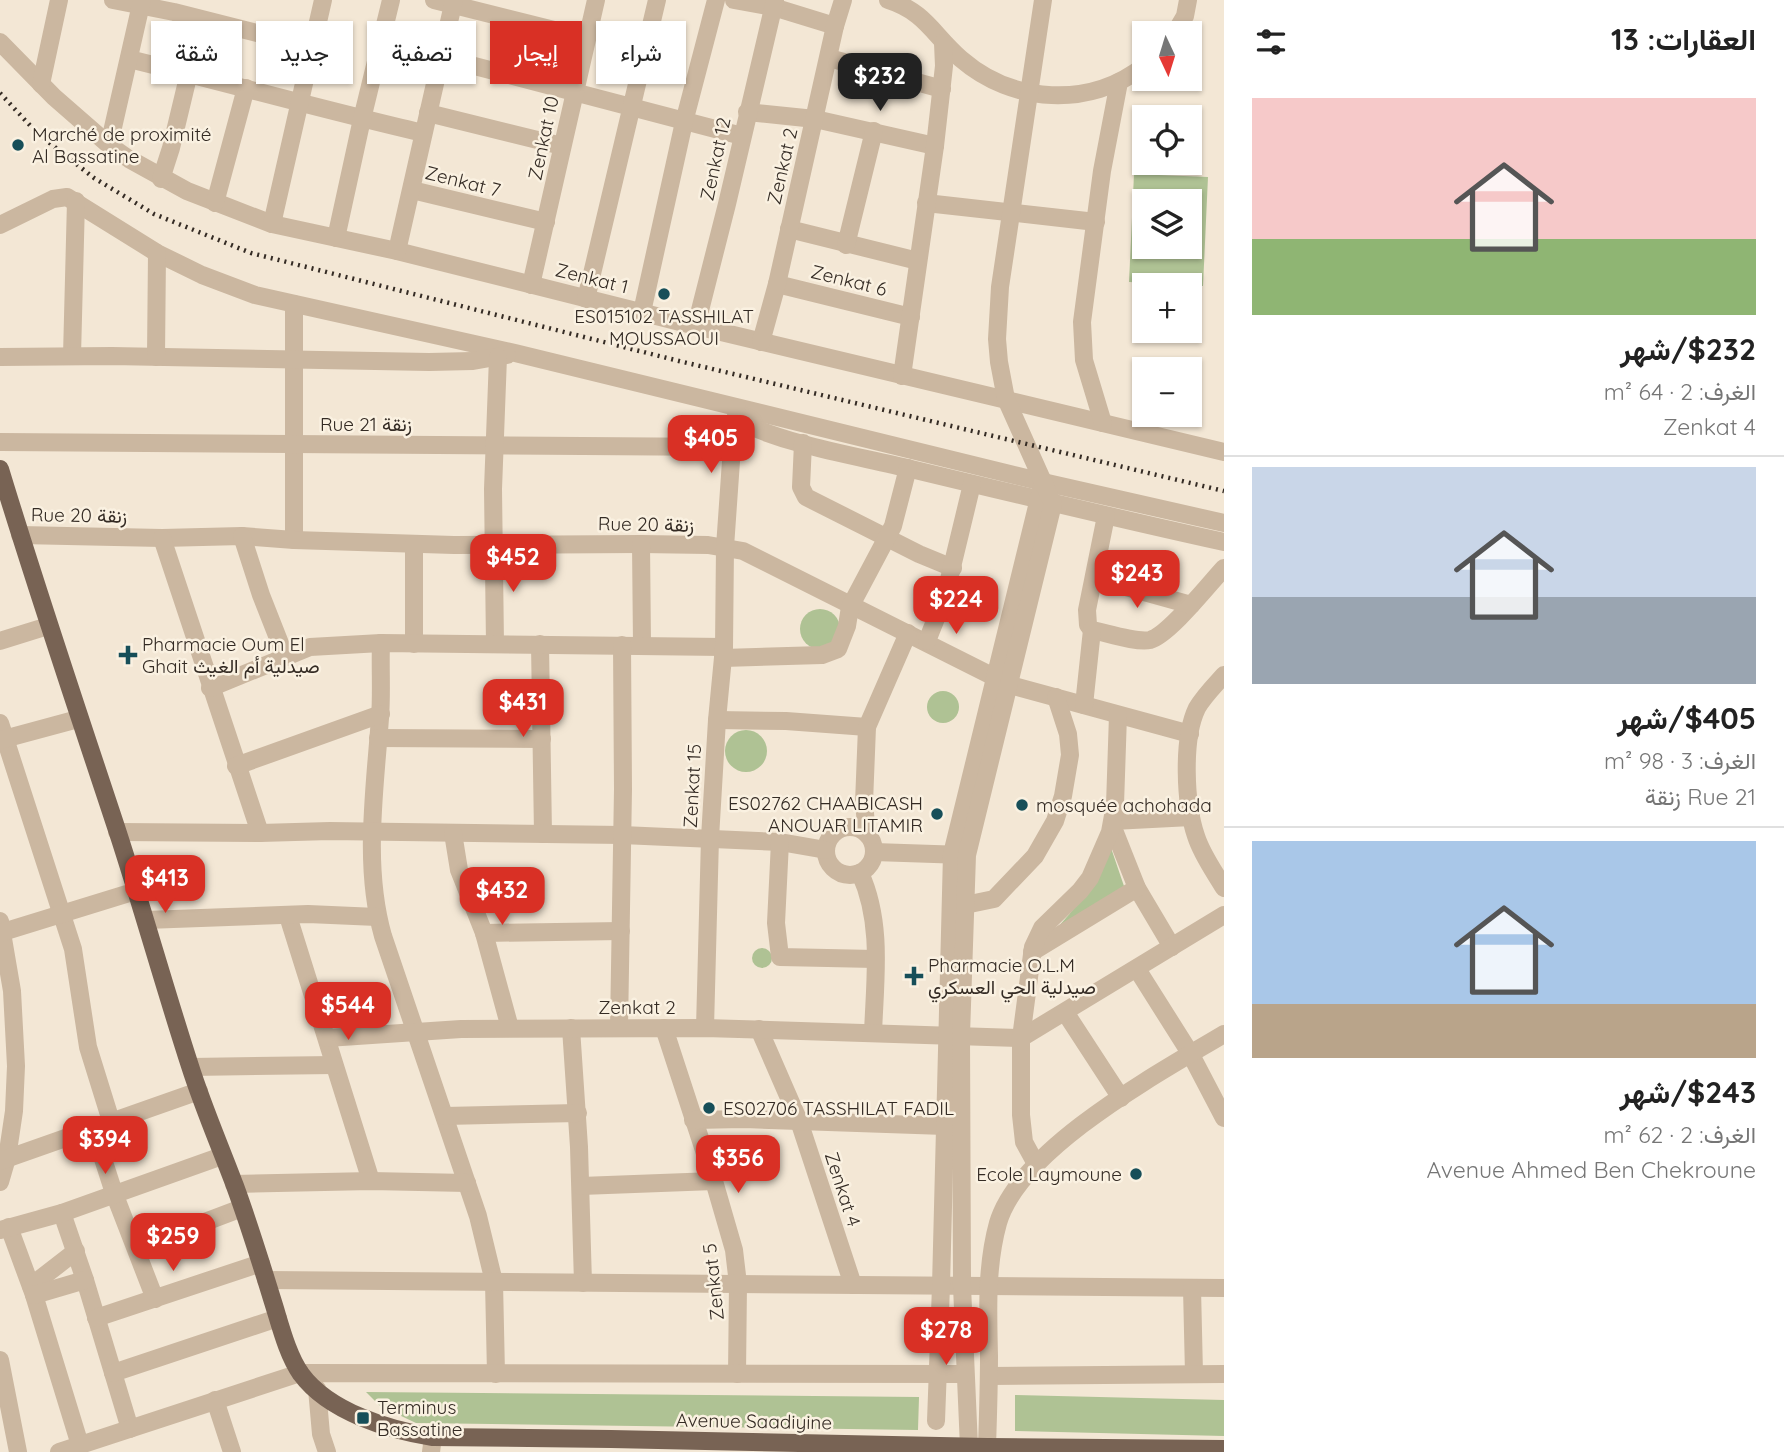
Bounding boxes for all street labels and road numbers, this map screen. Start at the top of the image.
street label: Zenkat 10 [522,94,564,182]
street label: Zenkat 12 [694,115,736,203]
street label: Zenkat 2 [762,125,802,207]
street label: Zenkat 7 [423,160,503,202]
street label: Zenkat 1 [553,257,631,299]
street label: Zenkat 6 [809,259,889,301]
street label: Rue 21 زنقة [320,412,412,436]
street label: Rue 20 زنقة [31,502,127,528]
street label: Rue 20 زنقة [598,511,694,537]
street label: Zenkat 15 [678,743,706,829]
street label: Zenkat 2 [598,995,676,1019]
street label: Zenkat 4 [820,1149,866,1229]
street label: Zenkat 5 [697,1242,729,1322]
street label: Avenue Saadiyine [676,1408,832,1434]

